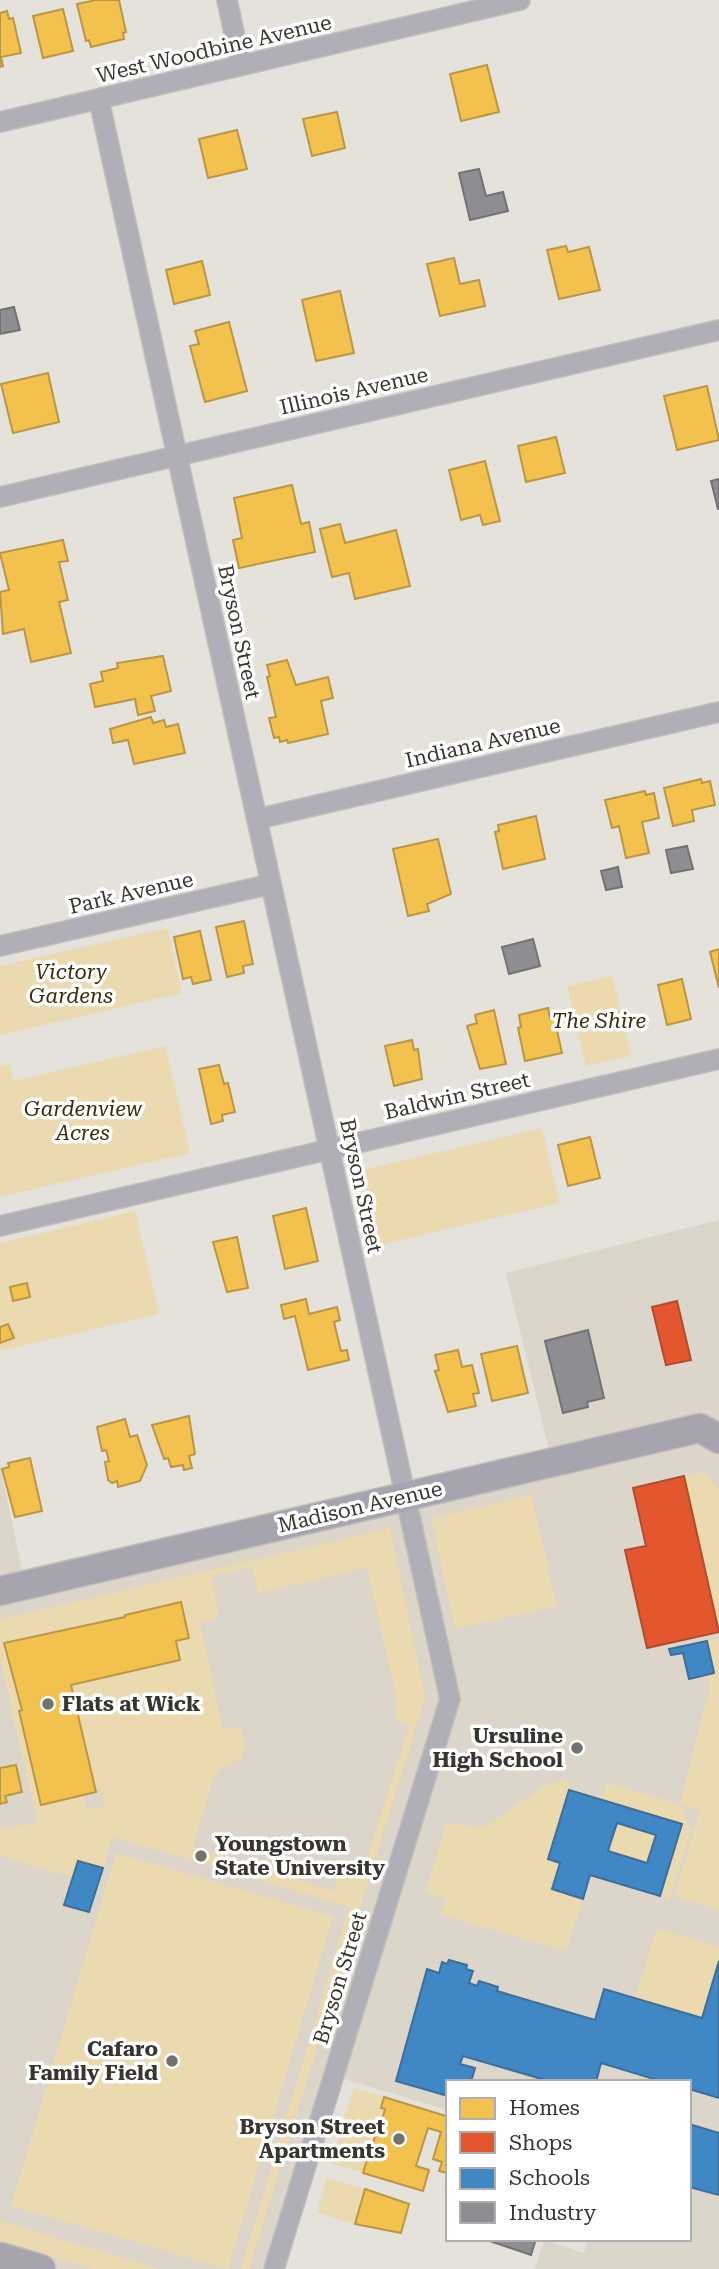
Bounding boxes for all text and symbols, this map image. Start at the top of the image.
street label: West Woodbine Avenue [94,10,334,88]
street label: Illinois Avenue [278,362,430,420]
street label: Bryson Street [213,562,265,702]
street label: Indiana Avenue [403,713,563,773]
street label: Park Avenue [66,867,196,919]
park label: Victory Gardens [29,960,113,1008]
park label: The Shire [552,1009,646,1033]
street label: Baldwin Street [382,1068,532,1124]
park label: Gardenview Acres [24,1097,143,1145]
street label: Bryson Street [335,1116,387,1256]
street label: Madison Avenue [275,1476,445,1538]
place label: Flats at Wick [62,1692,201,1716]
marker: Flats at Wick [40,1696,56,1712]
place label: Ursuline High School [433,1724,563,1772]
marker: Ursuline High School [569,1740,585,1756]
place label: Youngstown State University [215,1832,385,1880]
marker: Youngstown State University [193,1848,209,1864]
street label: Bryson Street [308,1909,372,2047]
place label: Cafaro Family Field [29,2037,158,2085]
marker: Cafaro Family Field [164,2053,180,2069]
legend [446,2080,691,2241]
text: Homes [509,2096,580,2120]
place label: Bryson Street Apartments [240,2115,385,2163]
marker: Bryson Street Apartments [391,2131,407,2147]
text: Shops [509,2131,572,2155]
text: Schools [509,2166,590,2190]
text: Industry [509,2201,597,2225]

